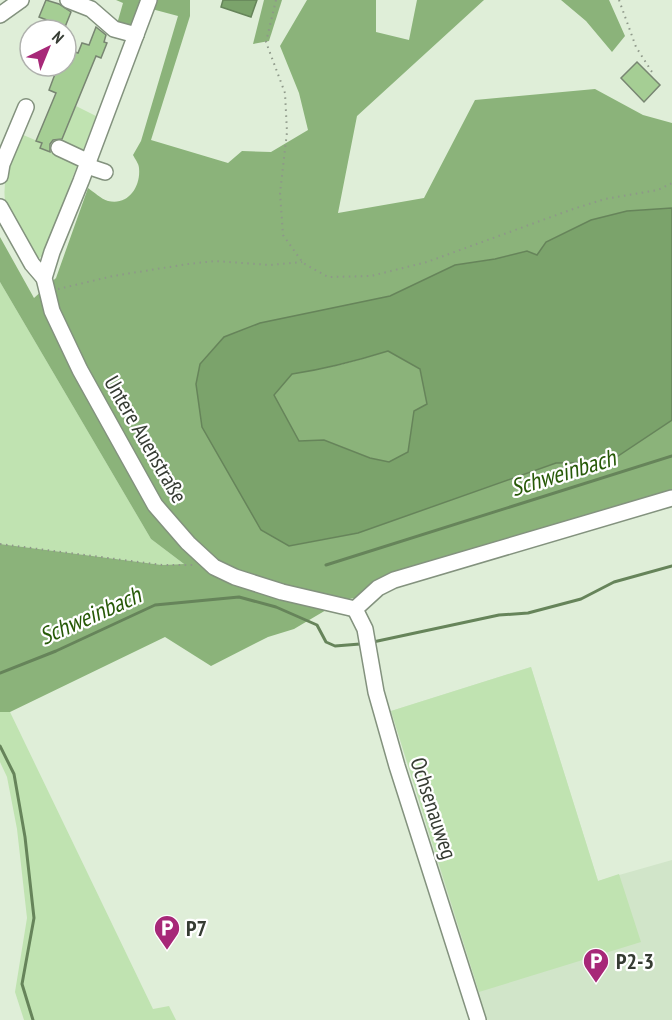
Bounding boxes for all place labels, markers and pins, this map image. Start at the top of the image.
parking icon: P7 [152,913,182,951]
place label: P7 [186,914,207,942]
parking icon: P2-3 [581,946,611,984]
place label: P2-3 [616,947,654,975]

